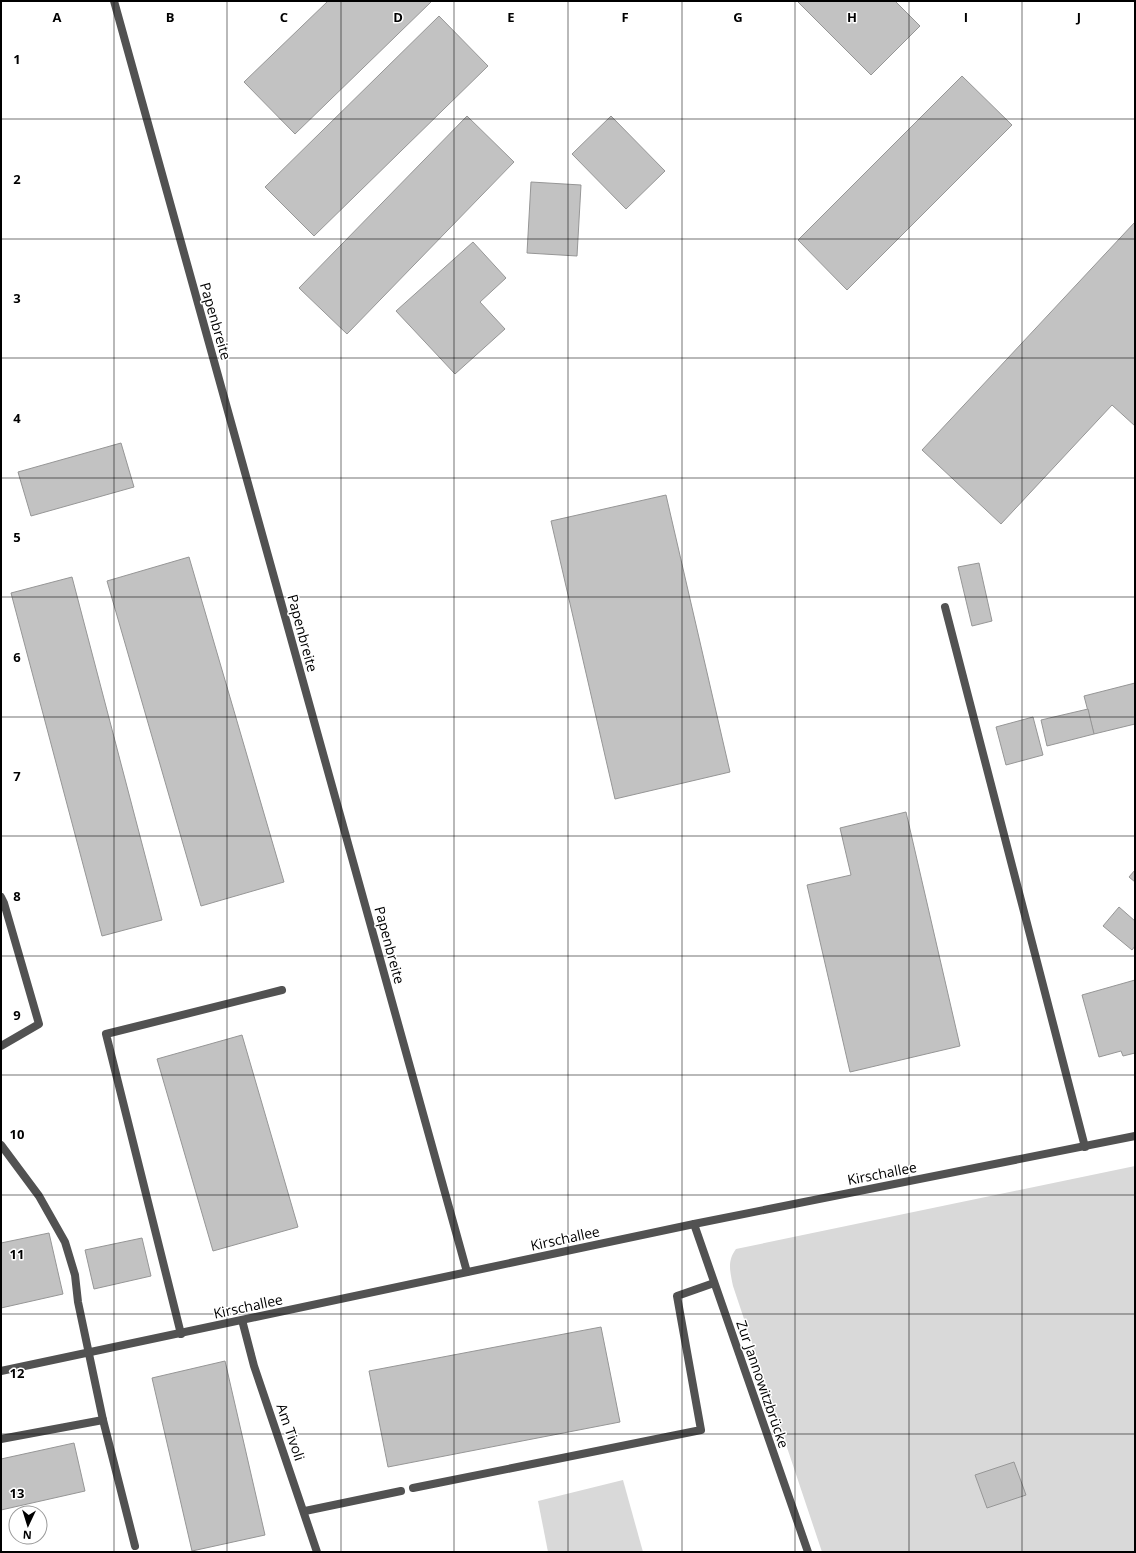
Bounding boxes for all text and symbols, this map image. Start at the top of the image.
text: A [53,8,62,26]
text: B [166,8,175,26]
text: C [280,8,288,26]
text: D [393,8,403,26]
text: E [507,8,515,26]
text: F [621,8,629,26]
text: G [733,8,743,26]
text: H [847,8,857,26]
text: I [964,8,968,26]
text: J [1076,8,1081,26]
text: 1 [13,50,21,68]
text: 2 [13,170,21,188]
street label: Papenbreite [196,280,236,362]
text: 3 [13,289,21,307]
text: 4 [13,409,21,427]
text: 5 [13,528,21,546]
street label: Papenbreite [284,592,323,674]
text: 6 [13,648,21,666]
text: 7 [13,767,21,785]
text: 8 [13,887,21,905]
street label: Papenbreite [371,904,410,986]
text: 9 [13,1006,21,1024]
text: 10 [10,1125,24,1143]
street label: Kirschallee [846,1157,918,1189]
street label: Kirschallee [529,1221,602,1255]
text: 11 [10,1245,24,1263]
street label: Kirschallee [212,1289,285,1323]
street label: Zur Jannowitzbrücke [732,1318,794,1450]
text: 12 [10,1364,25,1382]
street label: Am Tivoli [272,1401,310,1463]
text: 13 [10,1484,24,1502]
north arrow [8,1505,48,1545]
text: N [22,1528,32,1543]

